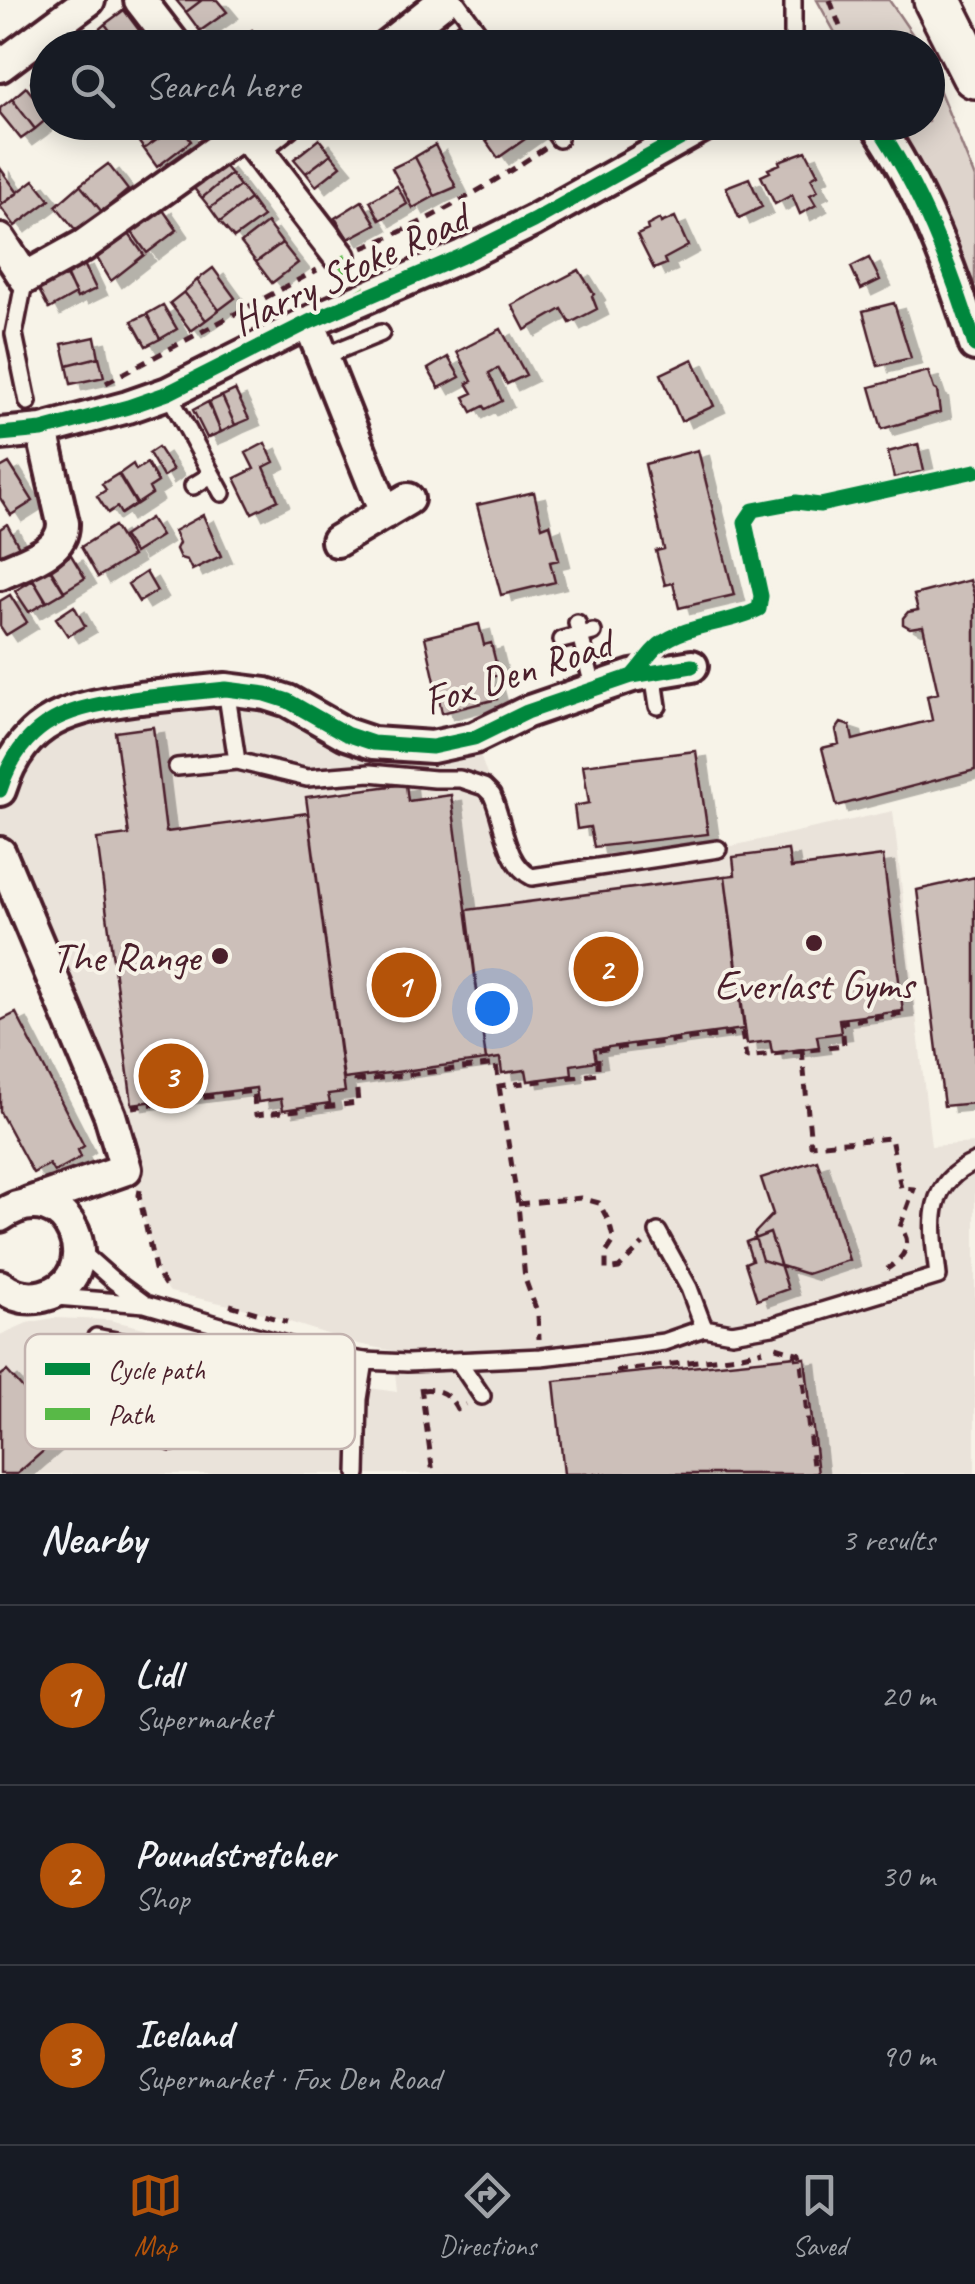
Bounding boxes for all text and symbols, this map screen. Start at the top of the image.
search box [30,30,945,140]
icon: search [65,58,120,113]
text: Search here [145,62,300,109]
street label: Harry Stoke Road [223,189,481,347]
street label: Fox Den Road [417,615,624,728]
place label: The Range [51,931,202,984]
pin: 2 [574,932,638,1006]
marker: Everlast Gyms [803,932,825,954]
marker: The Range [209,945,231,967]
pin: 1 [372,948,436,1022]
place label: Everlast Gyms [714,959,917,1012]
your location [467,983,518,1034]
pin: 3 [138,1038,204,1114]
legend [25,1334,355,1449]
text: Cycle path [108,1352,205,1387]
text: Path [108,1397,155,1432]
text: Nearby [40,1513,146,1566]
text: 3 results [841,1519,935,1560]
text: Lidl [135,1651,181,1698]
text: 1 [65,1675,80,1716]
text: 20 m [881,1675,935,1716]
text: Supermarket [135,1698,271,1739]
text: Poundstretcher [135,1831,335,1878]
text: 2 [65,1855,80,1896]
text: 30 m [881,1855,935,1896]
text: Shop [135,1878,189,1919]
text: Iceland [135,2011,232,2058]
text: 3 [65,2035,80,2076]
text: 90 m [881,2035,935,2076]
text: Supermarket · Fox Den Road [135,2058,441,2099]
tab: Map [128,2168,183,2263]
tab: Directions [439,2168,536,2263]
tab: Saved [792,2168,847,2263]

